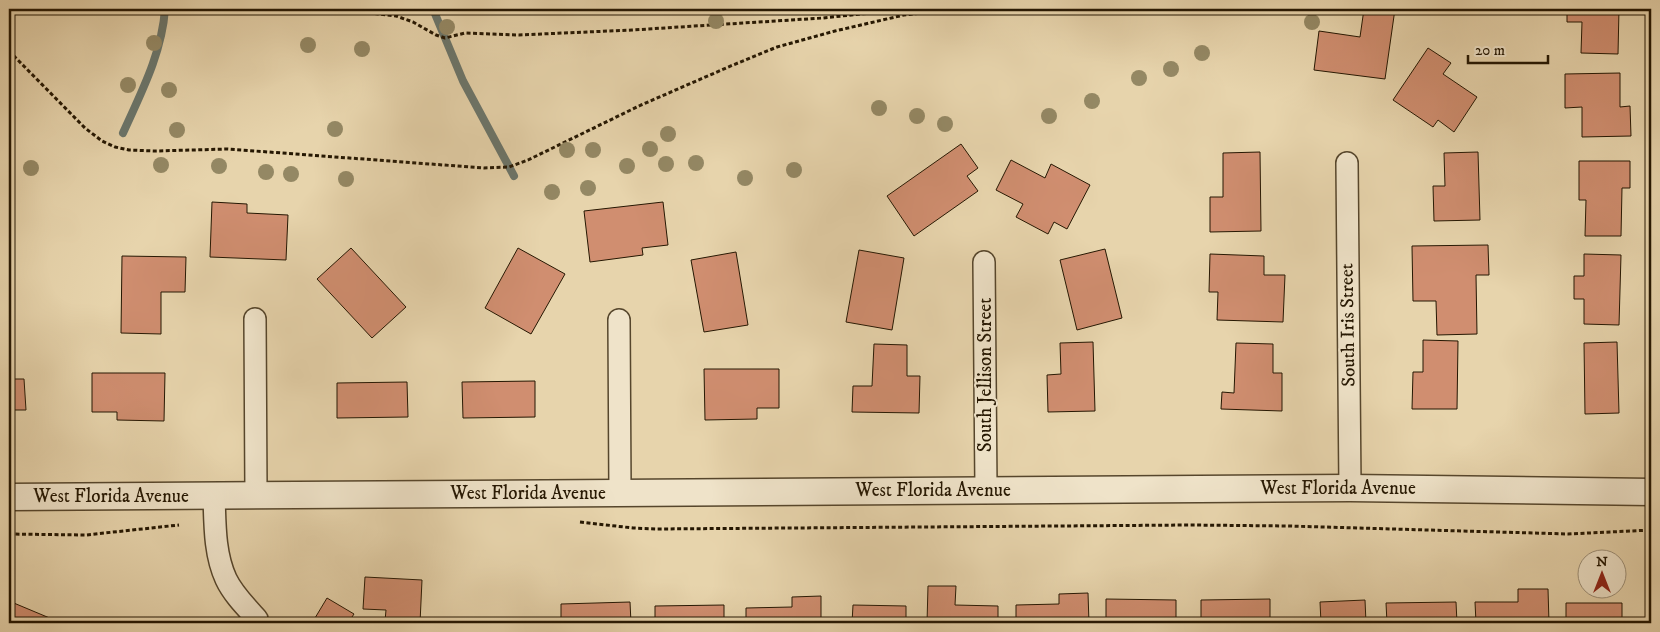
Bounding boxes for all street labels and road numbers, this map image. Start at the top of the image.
street label: South Iris Street [1335,263,1361,387]
street label: South Jellison Street [974,298,997,452]
street label: West Florida Avenue [1259,477,1416,500]
street label: West Florida Avenue [854,479,1011,502]
street label: West Florida Avenue [449,482,606,505]
street label: West Florida Avenue [32,485,189,508]

